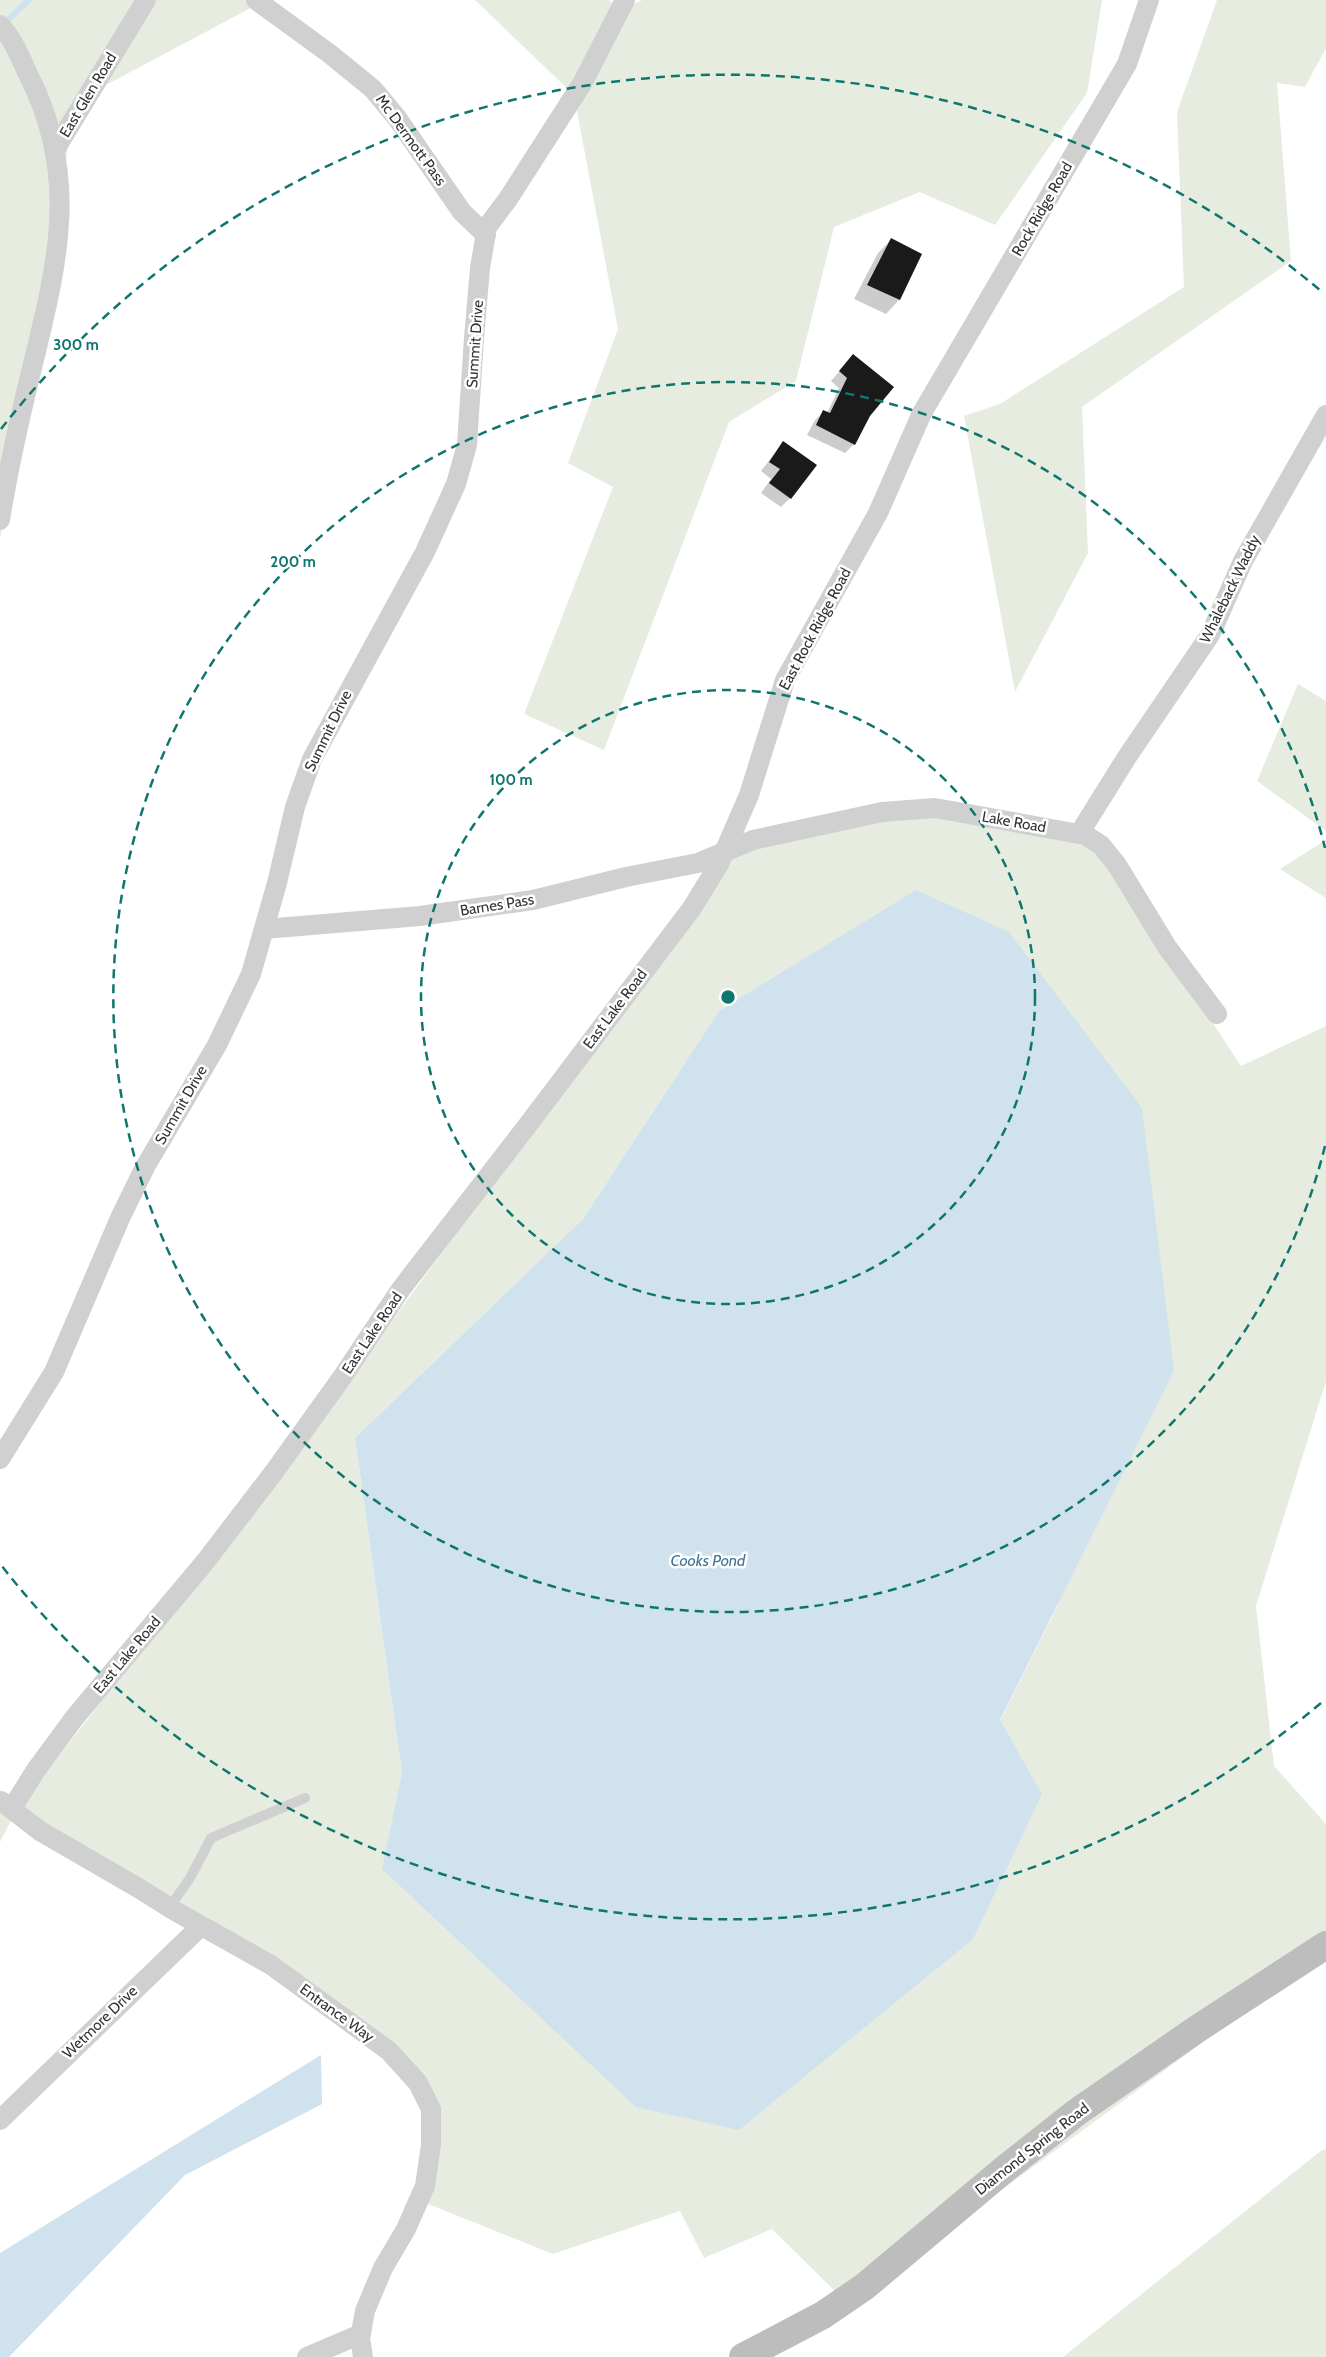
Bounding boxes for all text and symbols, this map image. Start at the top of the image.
street label: East Glen Road [56,49,120,141]
street label: Mc Dermott Pass [372,91,450,189]
street label: Rock Ridge Road [1008,159,1076,259]
street label: Summit Drive [463,299,487,389]
text: 300 m [53,336,99,354]
street label: Whaleback Waddy [1196,532,1264,646]
text: 200 m [270,553,316,571]
street label: East Rock Ridge Road [775,565,855,693]
street label: Summit Drive [301,687,356,775]
text: 100 m [489,771,533,789]
street label: Lake Road [981,808,1047,836]
street label: Barnes Pass [459,890,535,920]
street label: East Lake Road [579,966,651,1052]
centre of rings [719,988,737,1006]
street label: Summit Drive [151,1062,211,1148]
street label: East Lake Road [338,1289,406,1377]
water label: Cooks Pond [671,1551,746,1570]
street label: East Lake Road [90,1613,164,1697]
street label: Entrance Way [296,1980,378,2046]
street label: Wetmore Drive [59,1982,141,2062]
street label: Diamond Spring Road [972,2099,1092,2199]

